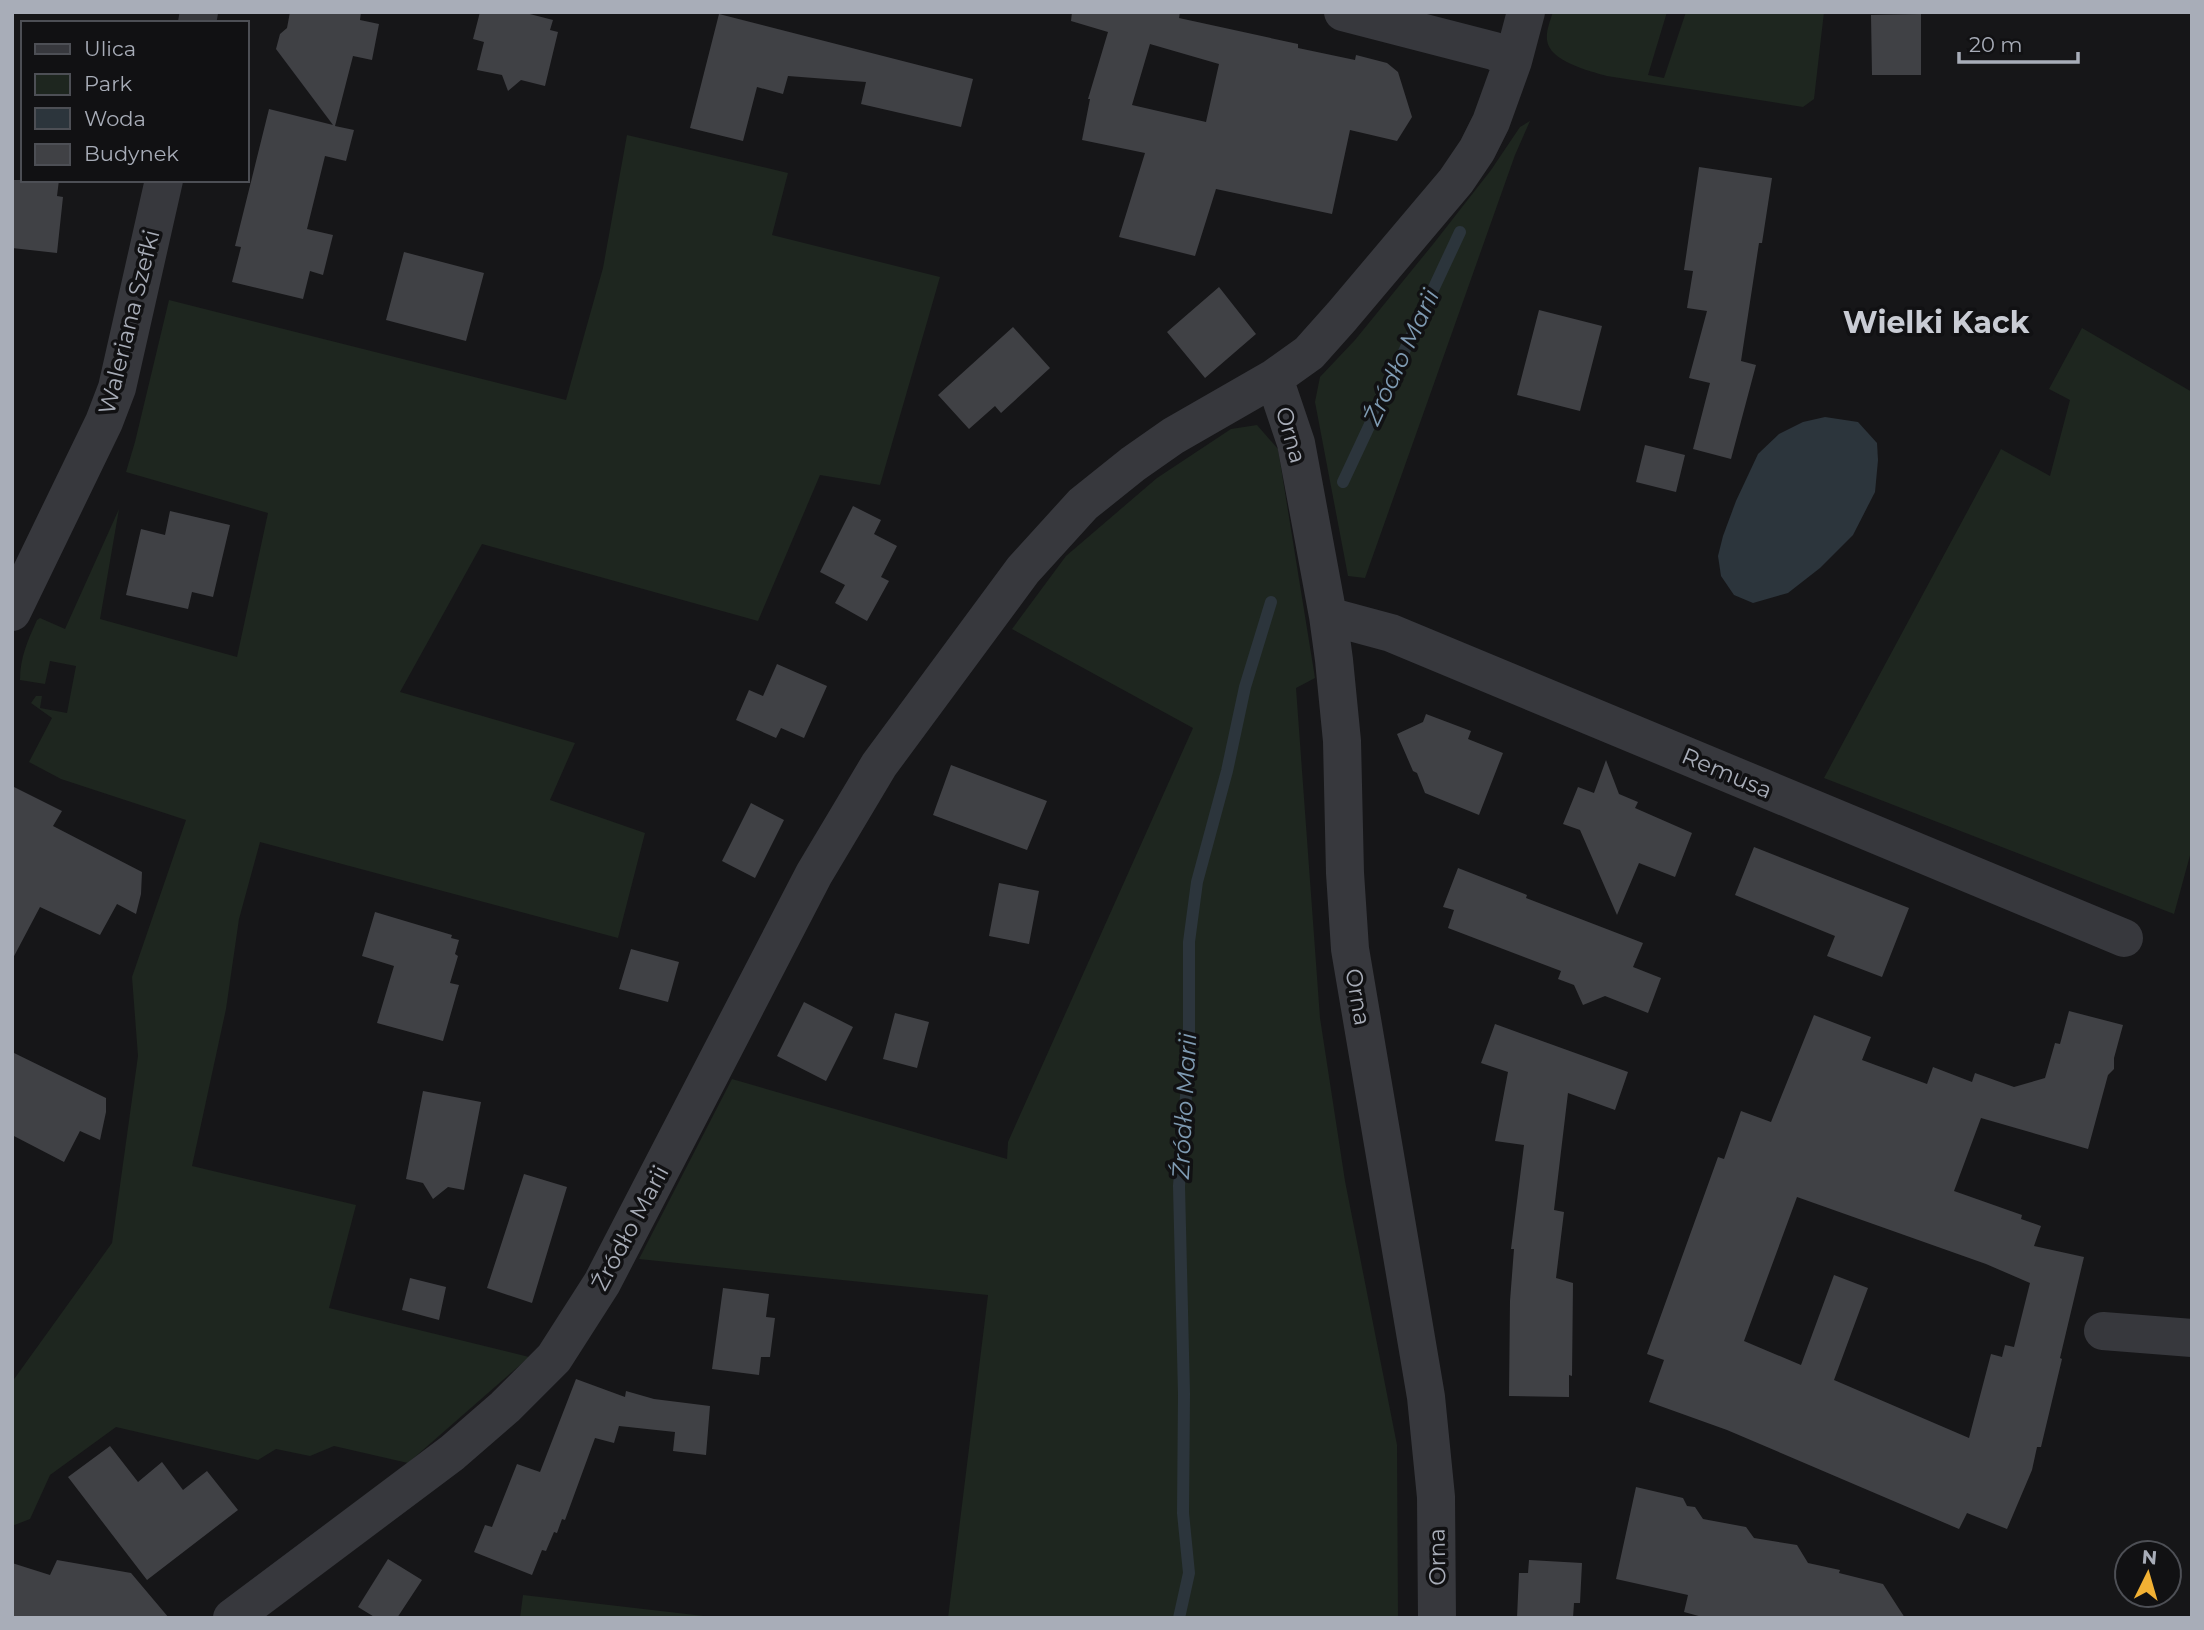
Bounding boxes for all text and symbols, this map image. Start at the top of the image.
legend [21,21,248,182]
scale bar [1959,21,2078,65]
text: 20 m [1969,32,2023,57]
text: Ulica [84,36,136,61]
text: Park [84,71,132,96]
text: Woda [84,106,146,131]
text: Budynek [84,141,179,166]
street label: Waleriana Szefki [93,227,165,417]
water label: Źródło Marii [1357,284,1445,430]
district label: Wielki Kack [1843,304,2030,341]
street label: Orna [1270,404,1312,466]
street label: Remusa [1678,742,1776,804]
street label: Orna [1339,966,1377,1028]
water label: Źródło Marii [1166,1032,1202,1181]
street label: Źródło Marii [585,1161,675,1295]
street label: Orna [1423,1528,1451,1586]
north arrow [2113,1539,2183,1609]
text: N [2141,1545,2158,1570]

